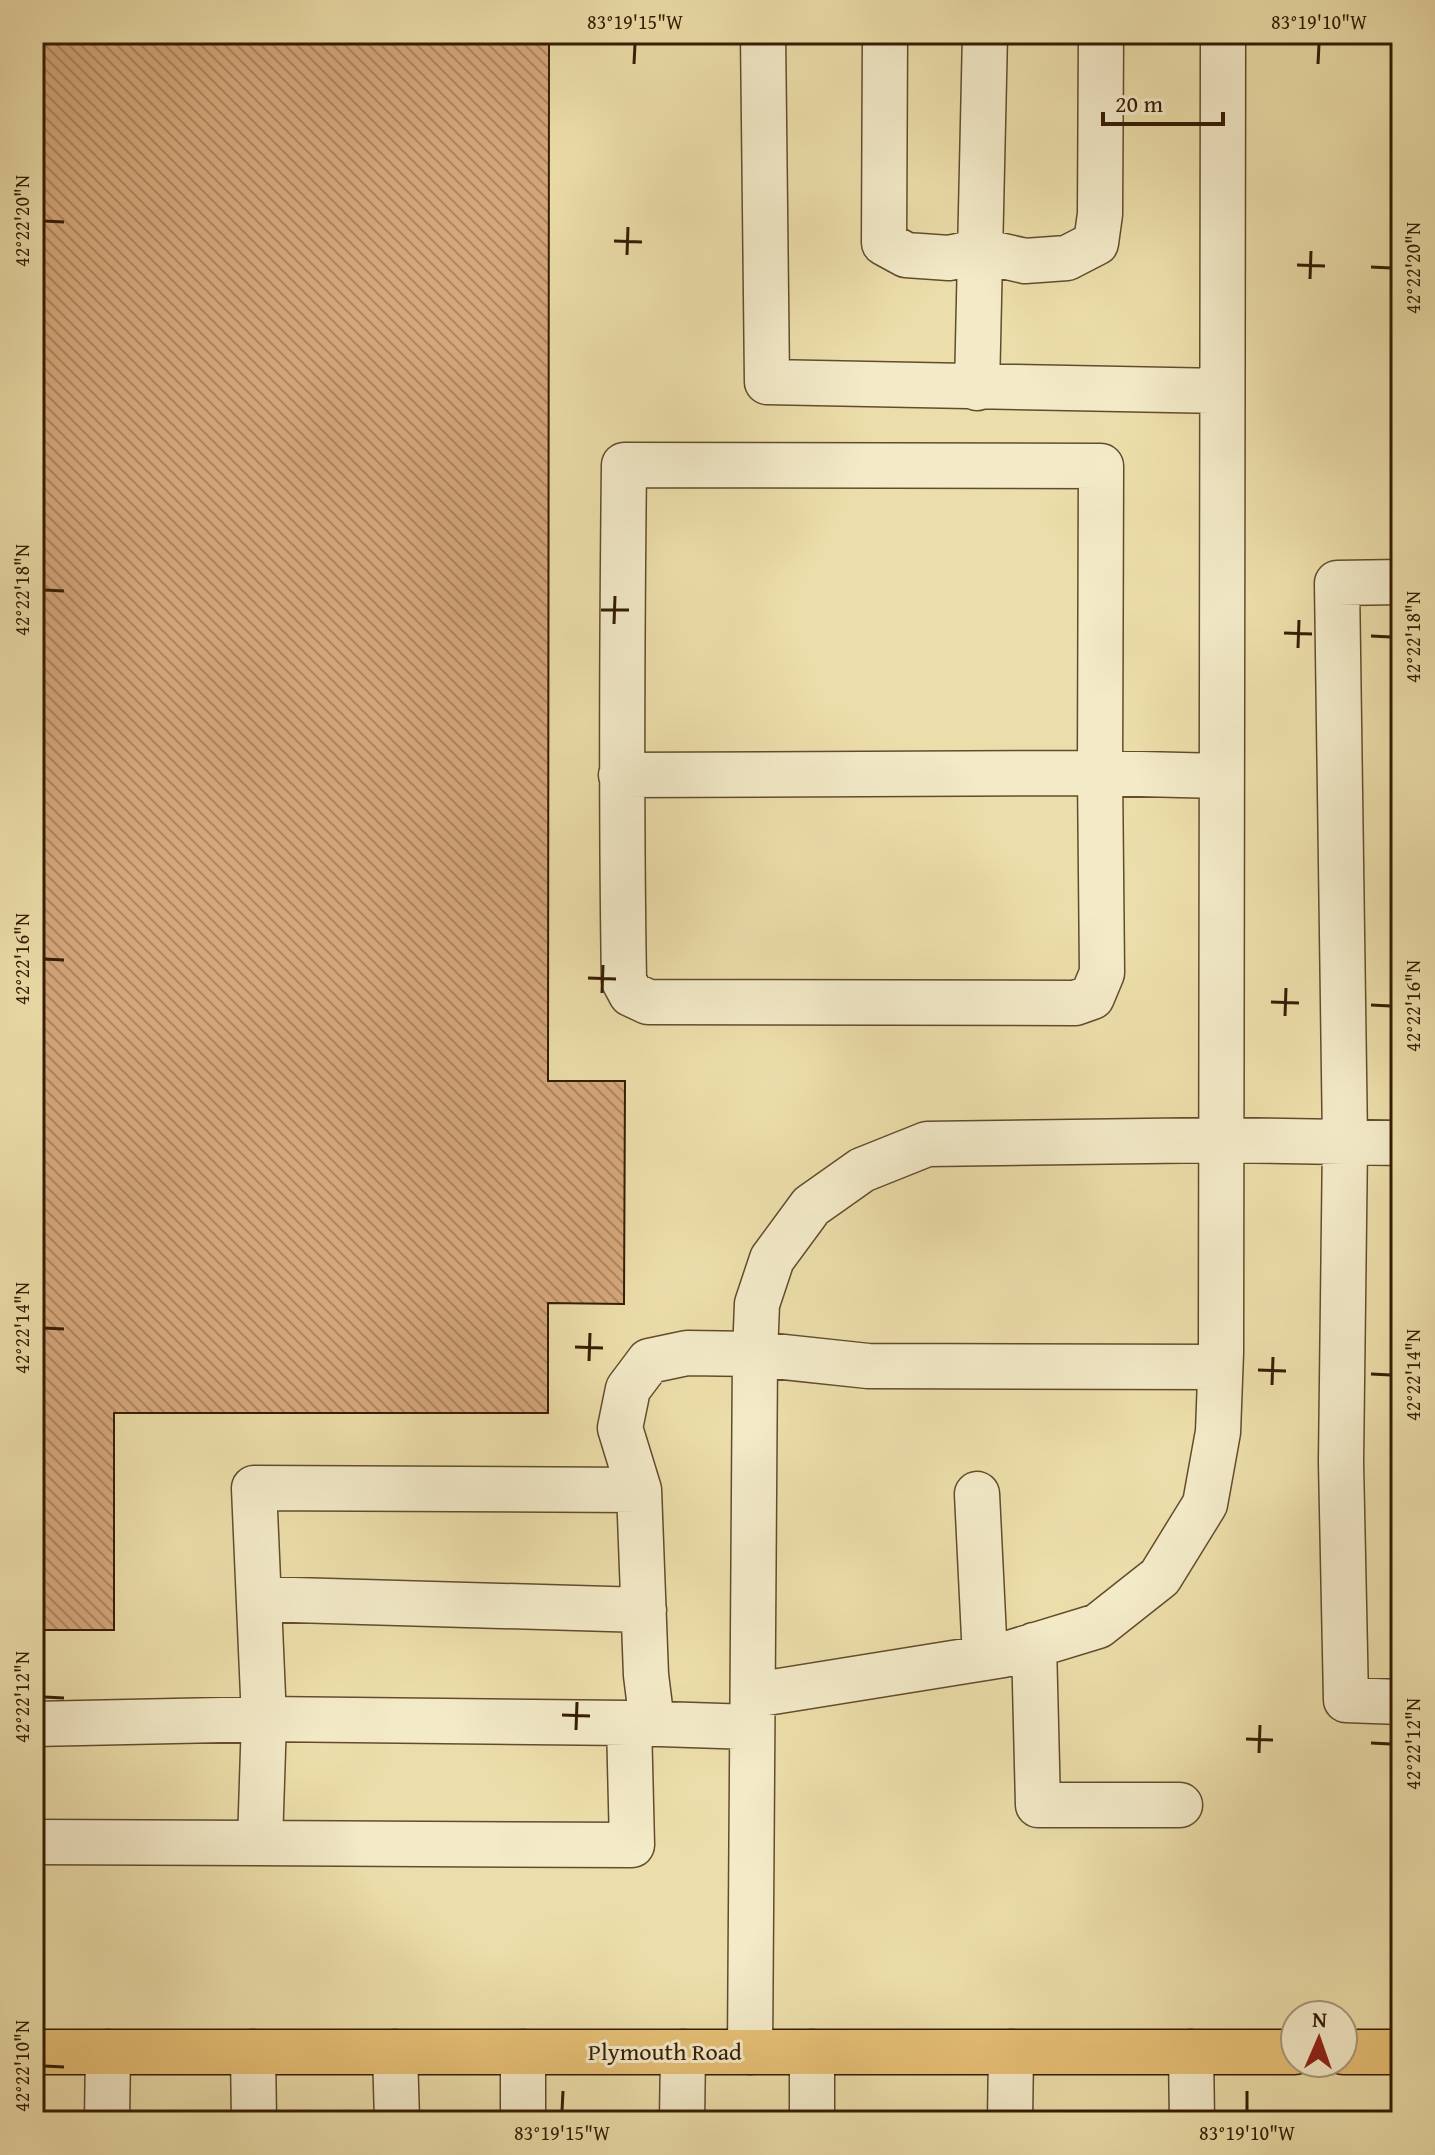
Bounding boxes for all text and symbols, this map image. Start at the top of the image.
text: 83°19'15"W [587,7,683,36]
text: 83°19'10"W [1271,7,1367,36]
scale bar [1103,76,1223,126]
text: 20 m [1115,86,1163,121]
text: 42°22'20"N [7,175,36,267]
text: 42°22'20"N [1398,222,1427,314]
text: 42°22'18"N [7,544,36,636]
text: 42°22'18"N [1398,591,1427,683]
text: 42°22'16"N [7,913,36,1005]
text: 42°22'16"N [1398,960,1427,1052]
text: 42°22'14"N [7,1282,36,1374]
text: 42°22'14"N [1398,1329,1427,1421]
text: 42°22'12"N [7,1651,36,1743]
text: 42°22'12"N [1398,1698,1427,1790]
north arrow [1279,1999,1359,2079]
text: N [1312,2003,1328,2035]
text: 42°22'10"N [7,2020,36,2112]
street label: Plymouth Road [588,2034,742,2069]
text: 83°19'15"W [514,2118,610,2147]
text: 83°19'10"W [1199,2118,1295,2147]

